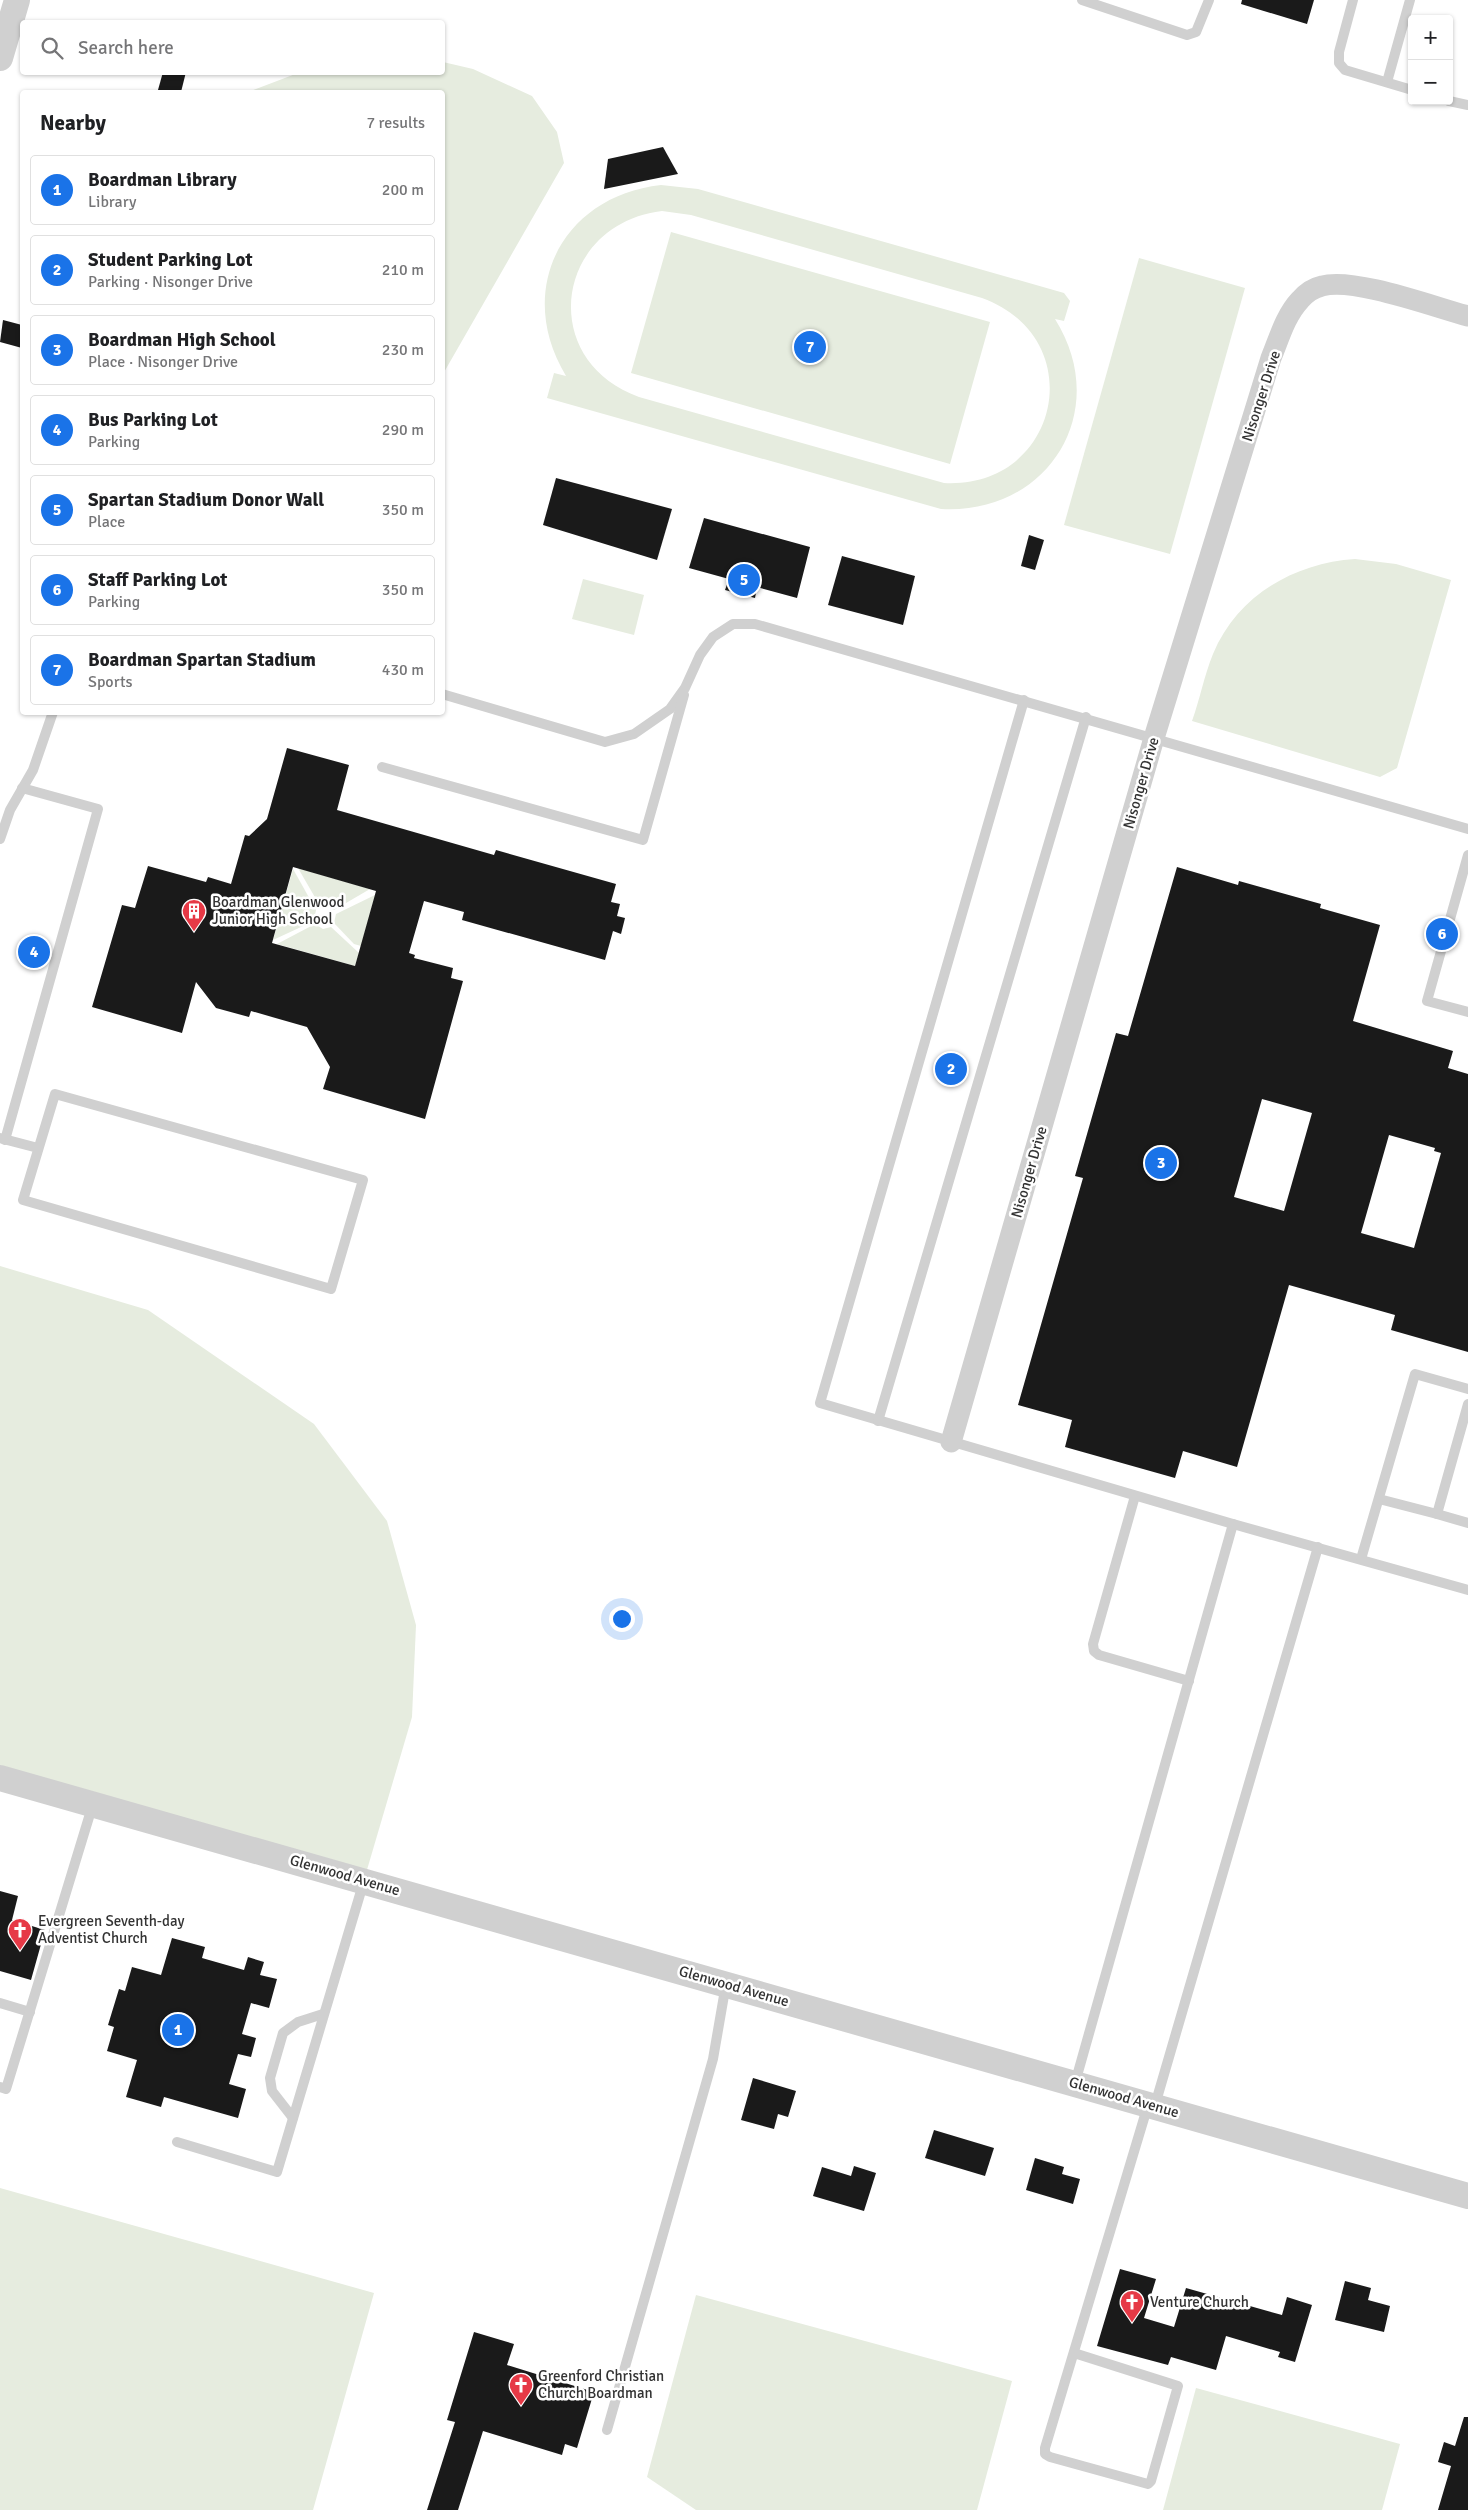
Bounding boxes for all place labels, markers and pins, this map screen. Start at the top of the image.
pin: 7 [794,328,826,366]
pin: 5 [728,561,760,599]
place label: Boardman Glenwood Junior High School [212,893,344,928]
building icon: Boardman Glenwood Junior High School [181,898,207,932]
pin: 6 [1426,915,1458,953]
pin: 4 [18,933,50,971]
pin: 2 [935,1050,967,1088]
pin: 3 [1145,1144,1177,1182]
place label: Evergreen Seventh-day Adventist Church [38,1912,184,1947]
church icon: Evergreen Seventh-day Adventist Church [7,1917,33,1951]
pin: 1 [162,2011,194,2049]
church icon: Venture Church [1119,2289,1145,2323]
place label: Venture Church [1150,2293,1249,2311]
place label: Greenford Christian Church Boardman [538,2367,664,2402]
church icon: Greenford Christian Church Boardman [508,2372,534,2406]

